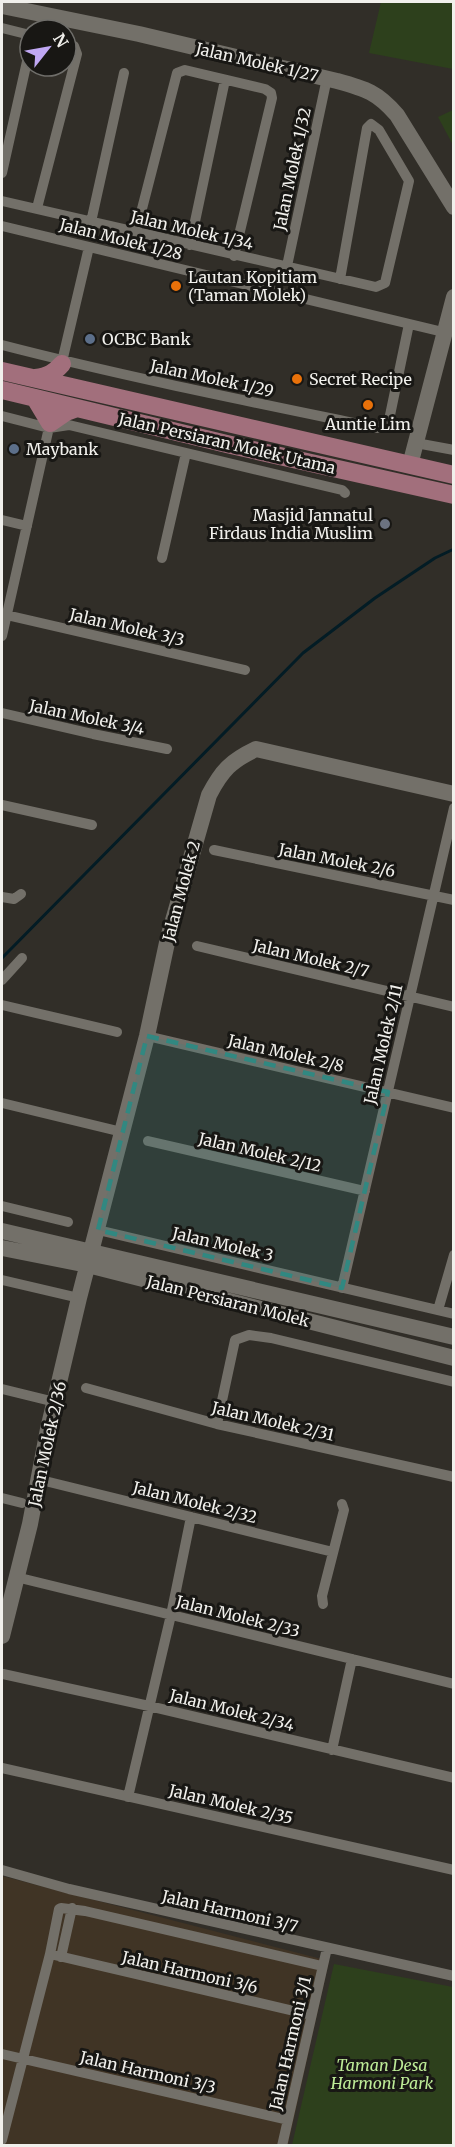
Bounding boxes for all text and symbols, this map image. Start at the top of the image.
north arrow [18,18,78,78]
text: N [49,30,73,51]
street label: Jalan Molek 1/27 [193,38,320,86]
street label: Jalan Molek 1/32 [269,106,315,233]
street label: Jalan Molek 1/34 [128,206,256,254]
street label: Jalan Molek 1/28 [57,214,184,264]
place label: Lautan Kopitiam (Taman Molek) [188,267,317,305]
marker: Lautan Kopitiam (Taman Molek) [169,279,183,293]
place label: OCBC Bank [102,329,191,349]
marker: OCBC Bank [83,332,97,346]
street label: Jalan Molek 1/29 [147,355,276,401]
place label: Secret Recipe [309,369,412,389]
marker: Secret Recipe [290,372,304,386]
marker: Auntie Lim [361,398,375,412]
street label: Jalan Persiaran Molek Utama [116,408,338,478]
place label: Auntie Lim [324,414,411,434]
place label: Maybank [26,439,99,459]
marker: Maybank [7,442,21,456]
place label: Masjid Jannatul Firdaus India Muslim [209,505,373,543]
marker: Masjid Jannatul Firdaus India Muslim [378,517,392,531]
street label: Jalan Molek 3/3 [67,604,187,650]
street label: Jalan Molek 3/4 [26,695,147,739]
street label: Jalan Molek 2 [158,838,204,945]
street label: Jalan Molek 2/6 [276,839,397,881]
street label: Jalan Molek 2/7 [250,935,371,981]
street label: Jalan Molek 2/11 [359,982,407,1107]
street label: Jalan Molek 2/8 [225,1030,346,1076]
street label: Jalan Molek 2/12 [196,1128,323,1176]
street label: Jalan Molek 3 [169,1222,276,1265]
street label: Jalan Persiaran Molek [144,1271,312,1331]
street label: Jalan Molek 2/36 [24,1379,70,1510]
street label: Jalan Molek 2/31 [209,1397,336,1445]
street label: Jalan Molek 2/32 [130,1477,259,1527]
street label: Jalan Molek 2/33 [173,1591,302,1641]
street label: Jalan Molek 2/34 [167,1685,297,1735]
street label: Jalan Molek 2/35 [166,1780,295,1828]
street label: Jalan Harmoni 3/7 [159,1885,300,1936]
street label: Jalan Harmoni 3/6 [119,1946,260,1997]
street label: Jalan Harmoni 3/1 [265,1974,315,2113]
street label: Jalan Harmoni 3/3 [77,2046,218,2097]
park label: Taman Desa Harmoni Park [330,2055,433,2093]

